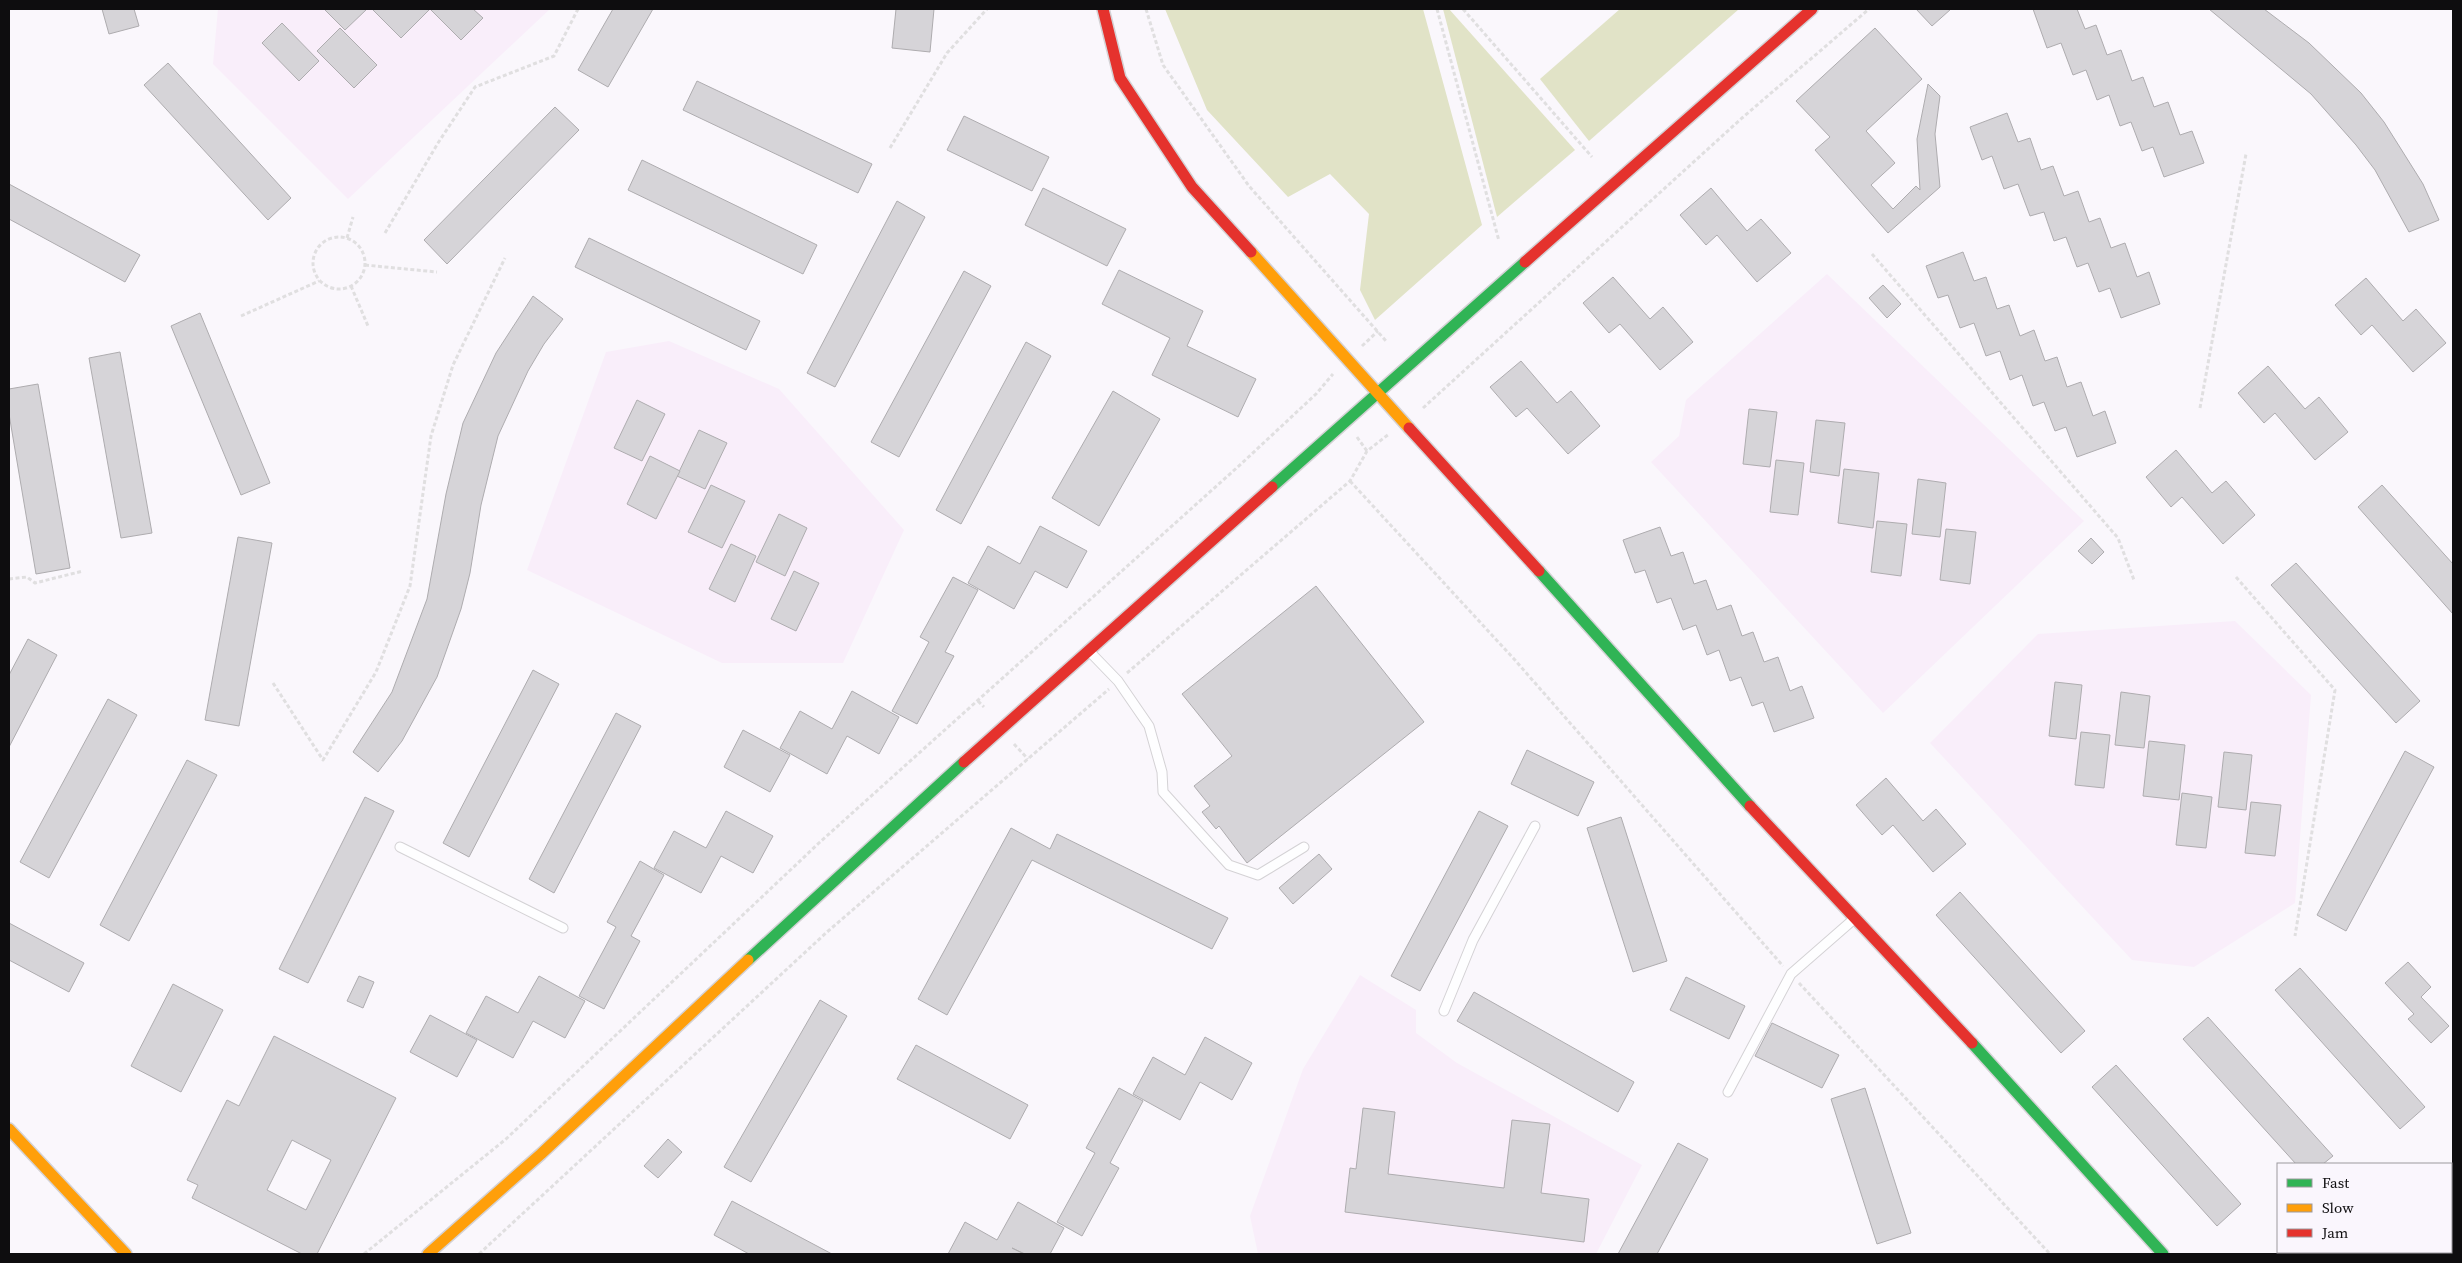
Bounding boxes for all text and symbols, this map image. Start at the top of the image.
legend [2277,1163,2452,1253]
text: Fast [2322,1172,2349,1193]
text: Slow [2322,1197,2354,1218]
text: Jam [2321,1222,2349,1243]

